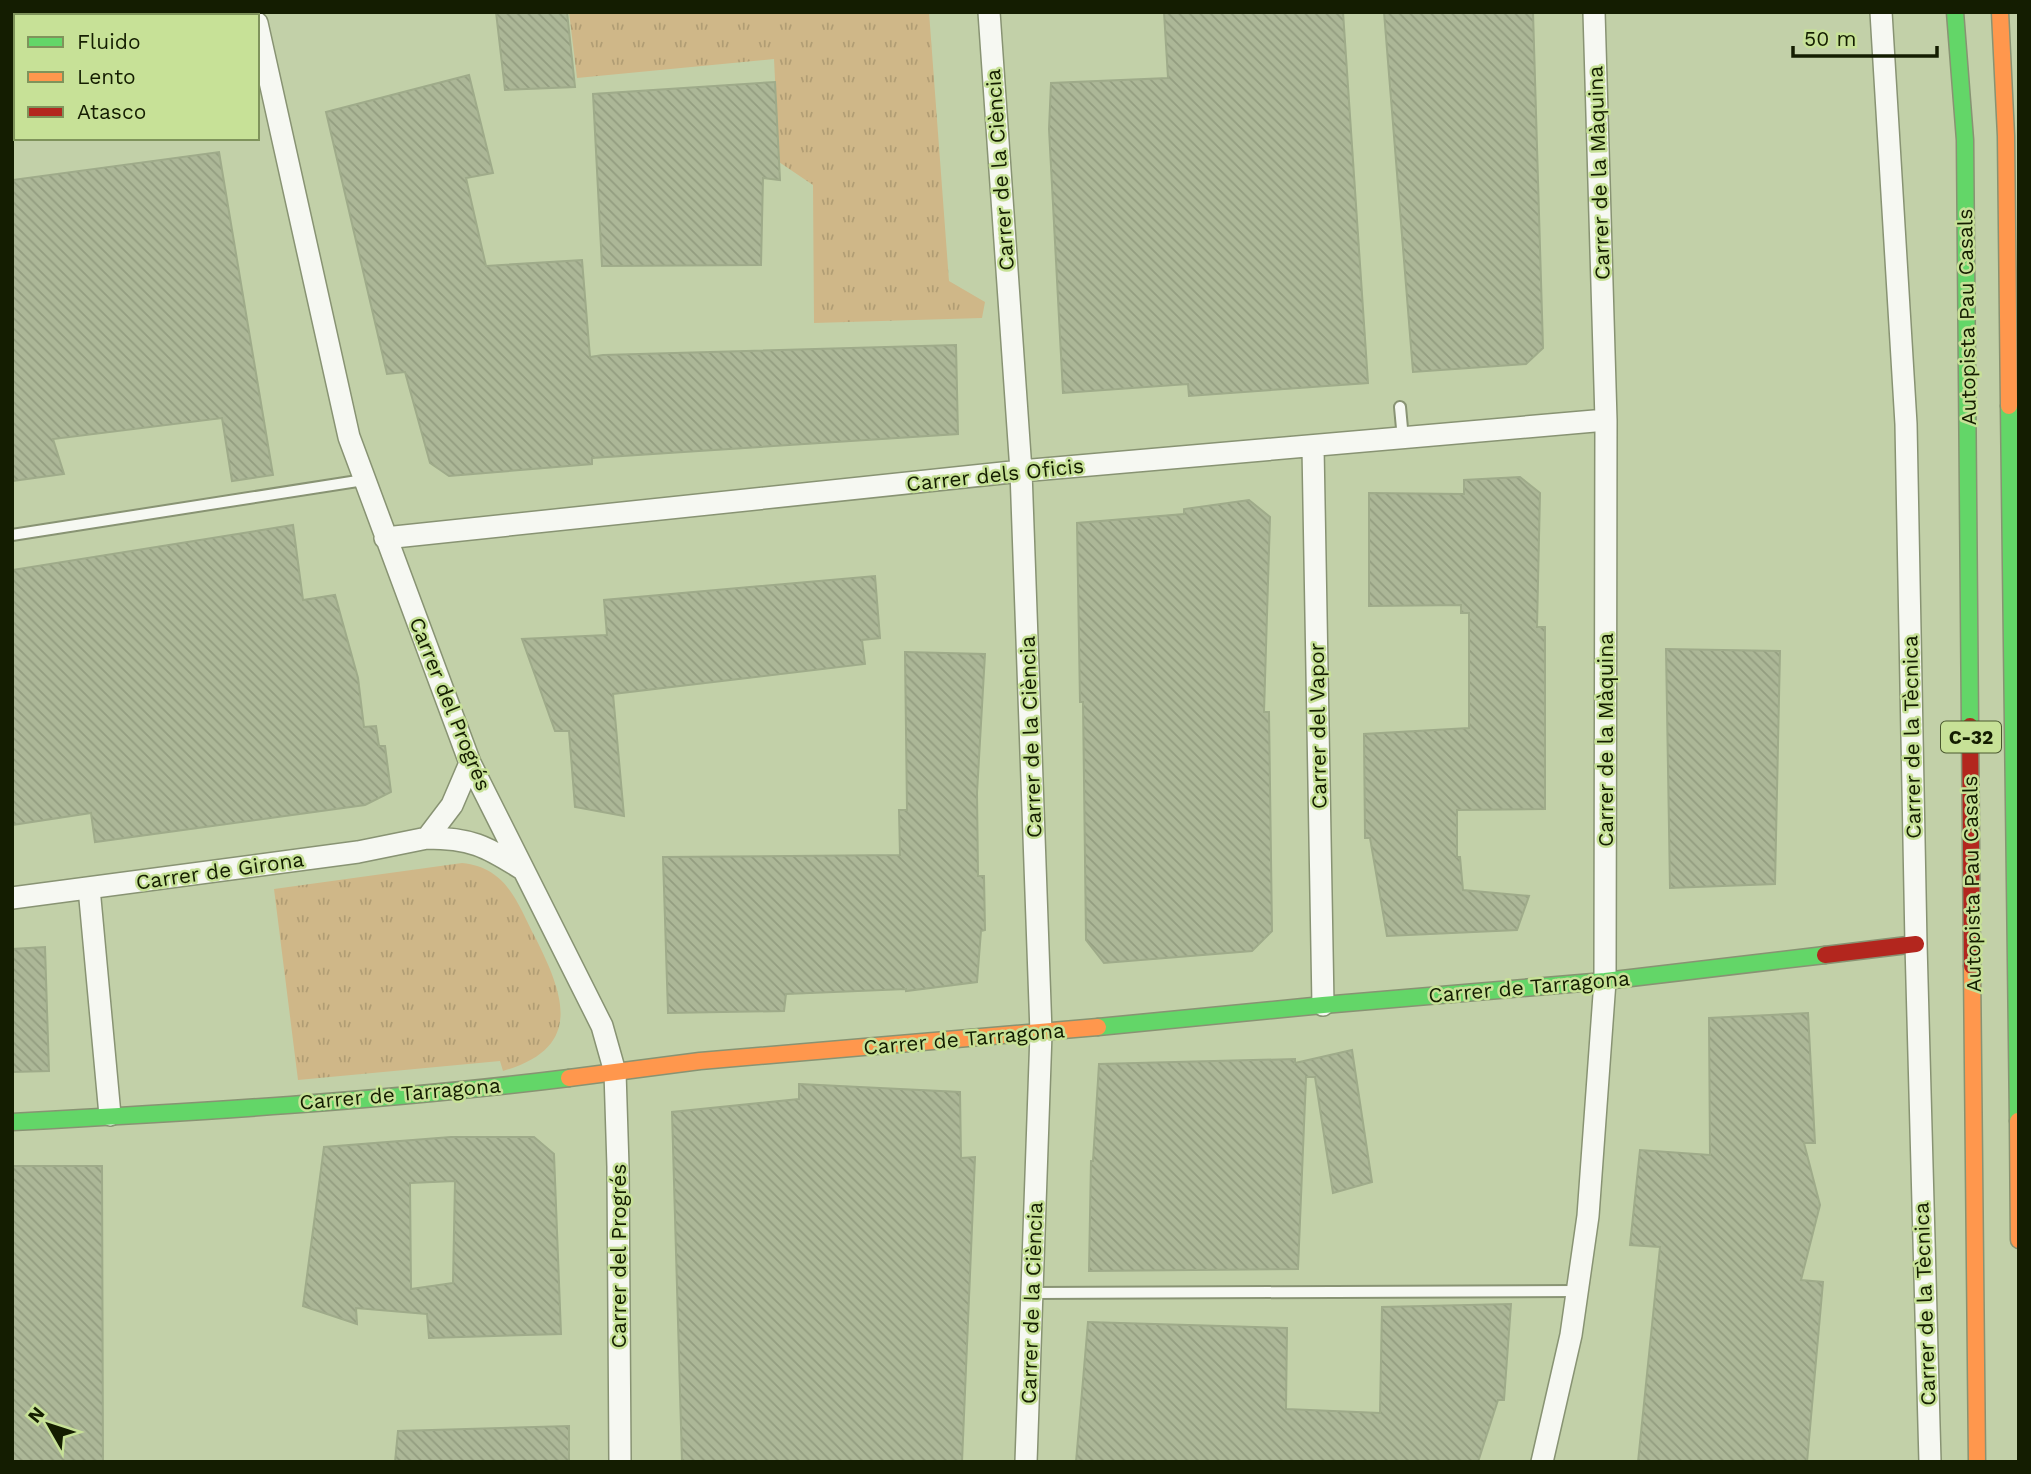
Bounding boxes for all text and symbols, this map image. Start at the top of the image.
legend [14,14,259,140]
scale bar [1793,14,1937,58]
text: 50 m [1804,26,1856,51]
text: Fluido [77,29,141,54]
text: Lento [77,64,136,89]
street label: Carrer de la Màquina [1582,65,1615,280]
street label: Carrer de la Ciència [980,68,1019,272]
text: Atasco [77,99,146,124]
street label: Autopista Pau Casals [1952,208,1981,426]
street label: Carrer dels Oficis [905,453,1085,496]
street label: Carrer del Progrés [404,613,497,794]
street label: Carrer de la Màquina [1593,633,1618,847]
street label: Carrer de la Ciència [1014,635,1047,839]
street label: Carrer de la Tècnica [1897,635,1926,839]
street label: Carrer del Vapor [1304,642,1331,809]
road number: C-32 [1941,722,2001,752]
street label: Autopista Pau Casals [1957,775,1986,993]
street label: Carrer de Girona [134,846,306,895]
street label: Carrer de Tarragona [1427,965,1631,1008]
street label: Carrer de Tarragona [862,1017,1066,1060]
street label: Carrer de Tarragona [298,1072,502,1115]
street label: Carrer del Progrés [606,1164,631,1348]
street label: Carrer de la Ciència [1015,1201,1048,1404]
street label: Carrer de la Tècnica [1908,1202,1941,1406]
north arrow [14,1390,84,1460]
text: N [23,1402,50,1427]

